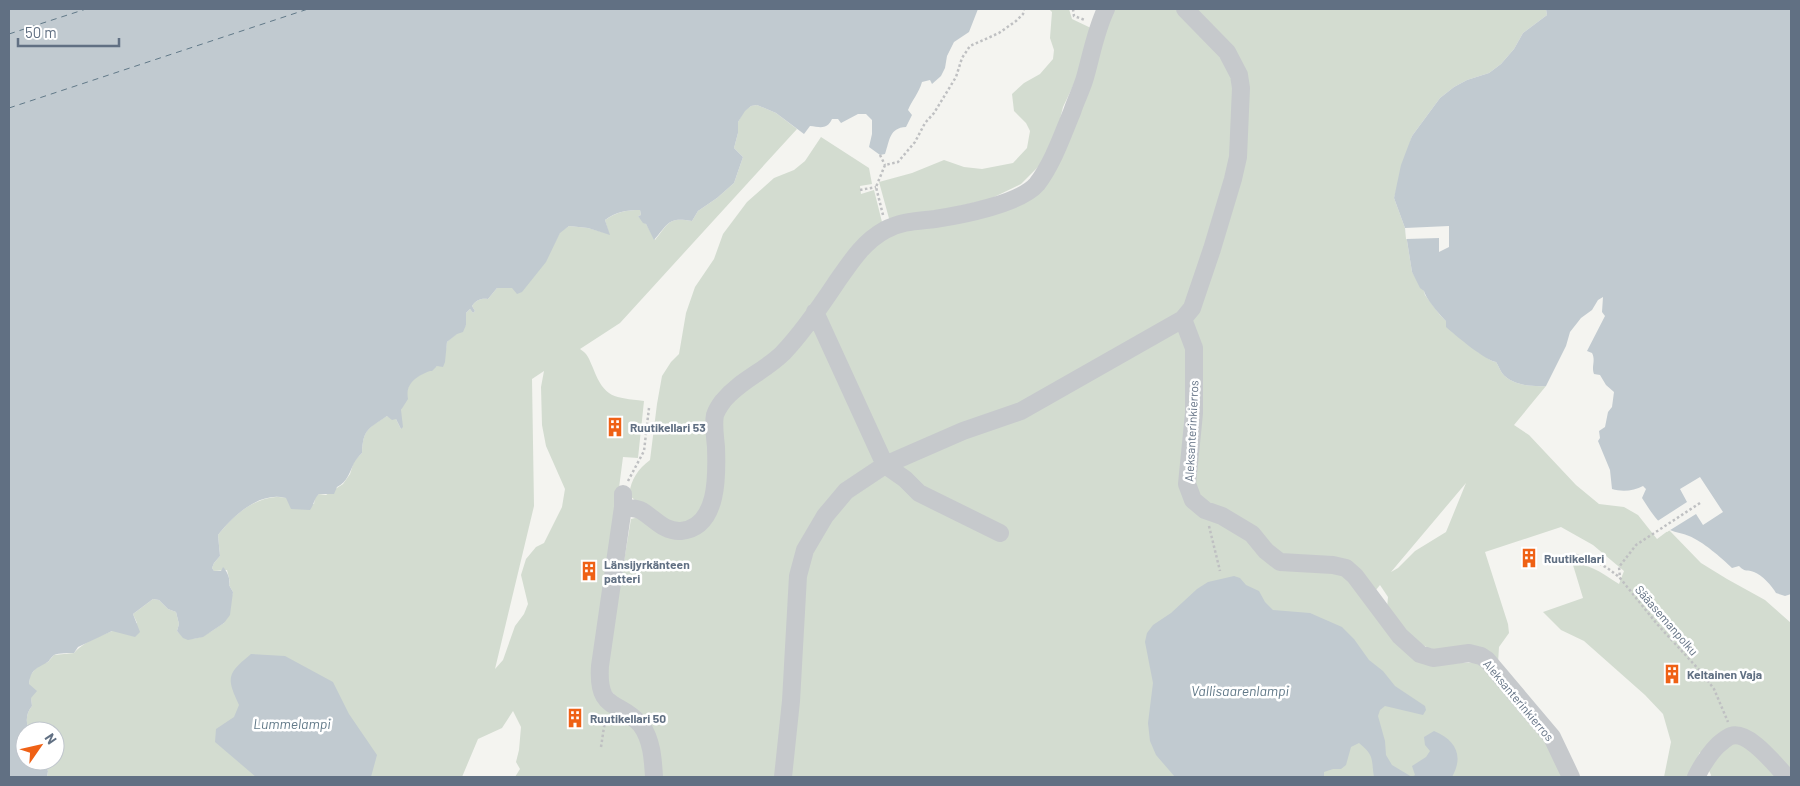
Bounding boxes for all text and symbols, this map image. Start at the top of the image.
scale bar [18,15,119,47]
text: 50 m [25,23,57,41]
street label: Aleksanterinkierros [1181,380,1201,482]
building icon: Ruutikellari 53 [604,416,626,438]
place label: Ruutikellari 53 [630,420,706,434]
building icon: Ruutikellari [1518,547,1540,569]
place label: Ruutikellari [1544,551,1604,565]
place label: Länsijyrkänteen patteri [604,557,690,585]
building icon: Länsijyrkänteen patteri [578,560,600,582]
street label: Sääasemanpolku [1633,582,1701,658]
street label: Aleksanterinkierros [1481,657,1557,744]
building icon: Keltainen Vaja [1661,663,1683,685]
place label: Keltainen Vaja [1687,667,1762,681]
water label: Vallisaarenlampi [1191,682,1290,699]
building icon: Ruutikellari 50 [564,707,586,729]
place label: Ruutikellari 50 [590,711,666,725]
water label: Lummelampi [253,715,331,732]
north arrow [15,721,65,771]
text: N [42,730,61,747]

